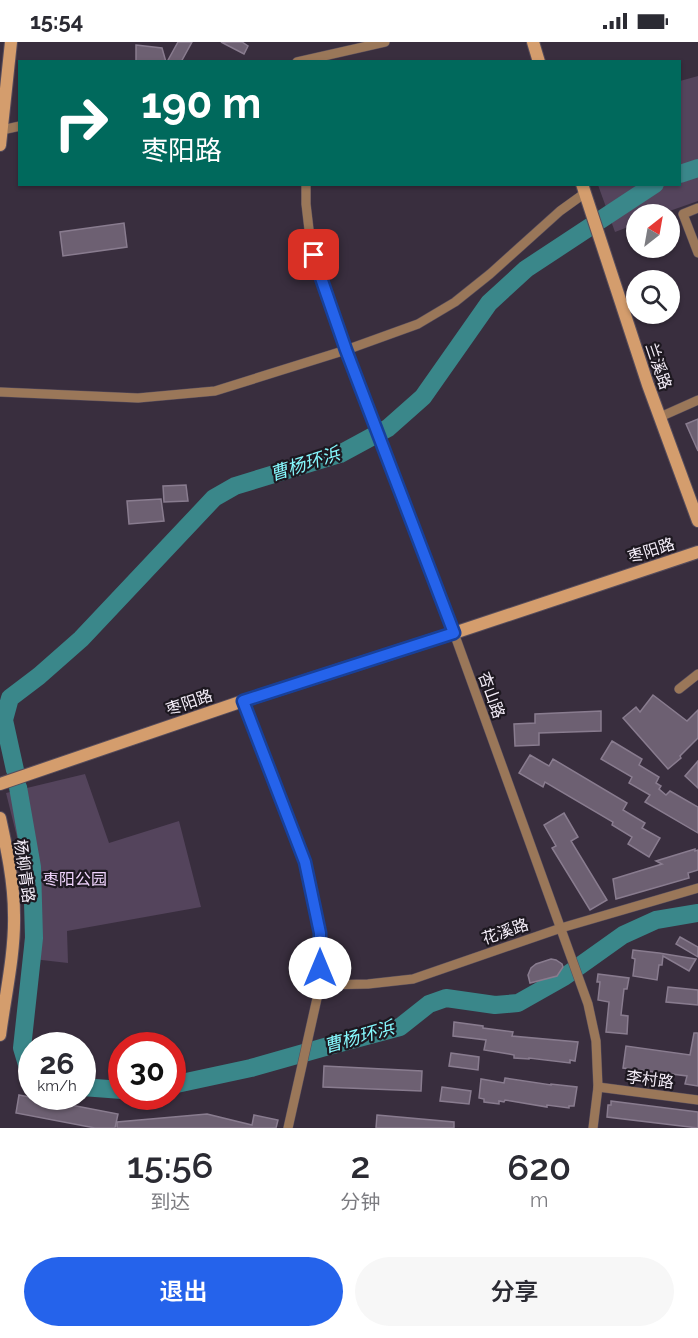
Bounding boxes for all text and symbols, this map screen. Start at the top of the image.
text: 15:54 [30,8,83,34]
text: 190 m [141,79,261,128]
icon: right [42,84,120,162]
text: 枣阳路 [141,135,222,166]
north arrow [626,204,680,258]
map controls [626,204,680,324]
pin [288,229,339,280]
icon: arrive [297,238,330,271]
button: search [626,270,680,324]
street label: 兰溪路 [642,340,675,392]
water label: 曹杨环浜 [267,442,344,485]
street label: 枣阳路 [625,534,677,567]
street label: 杏山路 [474,669,509,721]
street label: 枣阳路 [163,686,215,719]
street label: 杨柳青路 [11,838,38,904]
park label: 枣阳公园 [43,870,107,889]
street label: 花溪路 [479,915,531,948]
position arrow [288,936,352,1000]
water label: 曹杨环浜 [321,1016,398,1057]
speed limit sign: 30 [108,1032,186,1110]
text: 26 [39,1046,75,1081]
street label: 李村路 [625,1067,675,1092]
text: km/h [37,1077,77,1095]
text: 15:56 [127,1144,213,1186]
text: 2 [351,1144,370,1186]
text: 620 [507,1146,571,1188]
text: m [530,1188,548,1212]
text: 到达 [150,1190,190,1214]
text: 分钟 [340,1190,380,1214]
button: 退出 [24,1257,343,1326]
button: 分享 [355,1257,674,1326]

